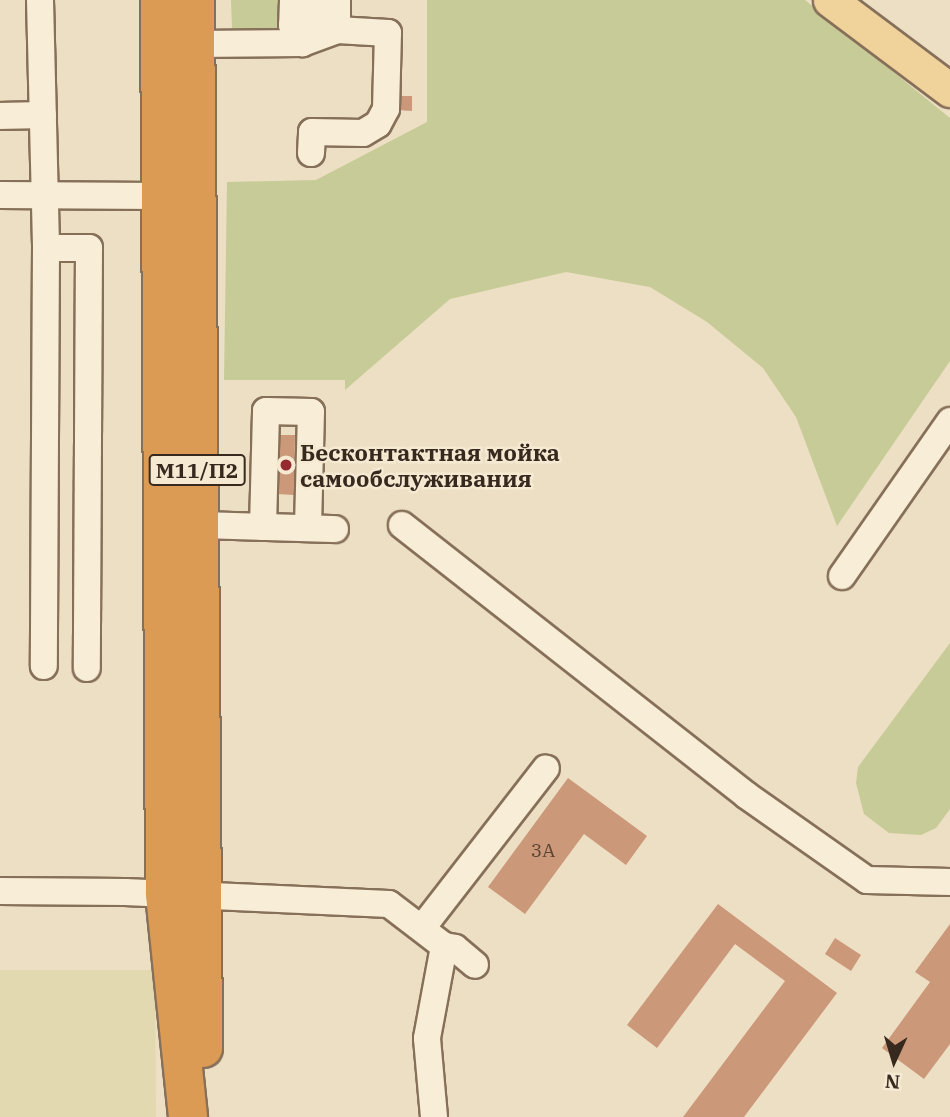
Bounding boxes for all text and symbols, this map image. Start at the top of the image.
place label: Бесконтактная мойка самообслуживания [300,438,560,492]
road number: М11/П2 [148,452,246,488]
marker: Бесконтактная мойка самообслуживания [278,457,294,473]
house number: 3А [531,840,555,862]
north arrow [859,1026,929,1096]
text: N [884,1069,901,1094]

